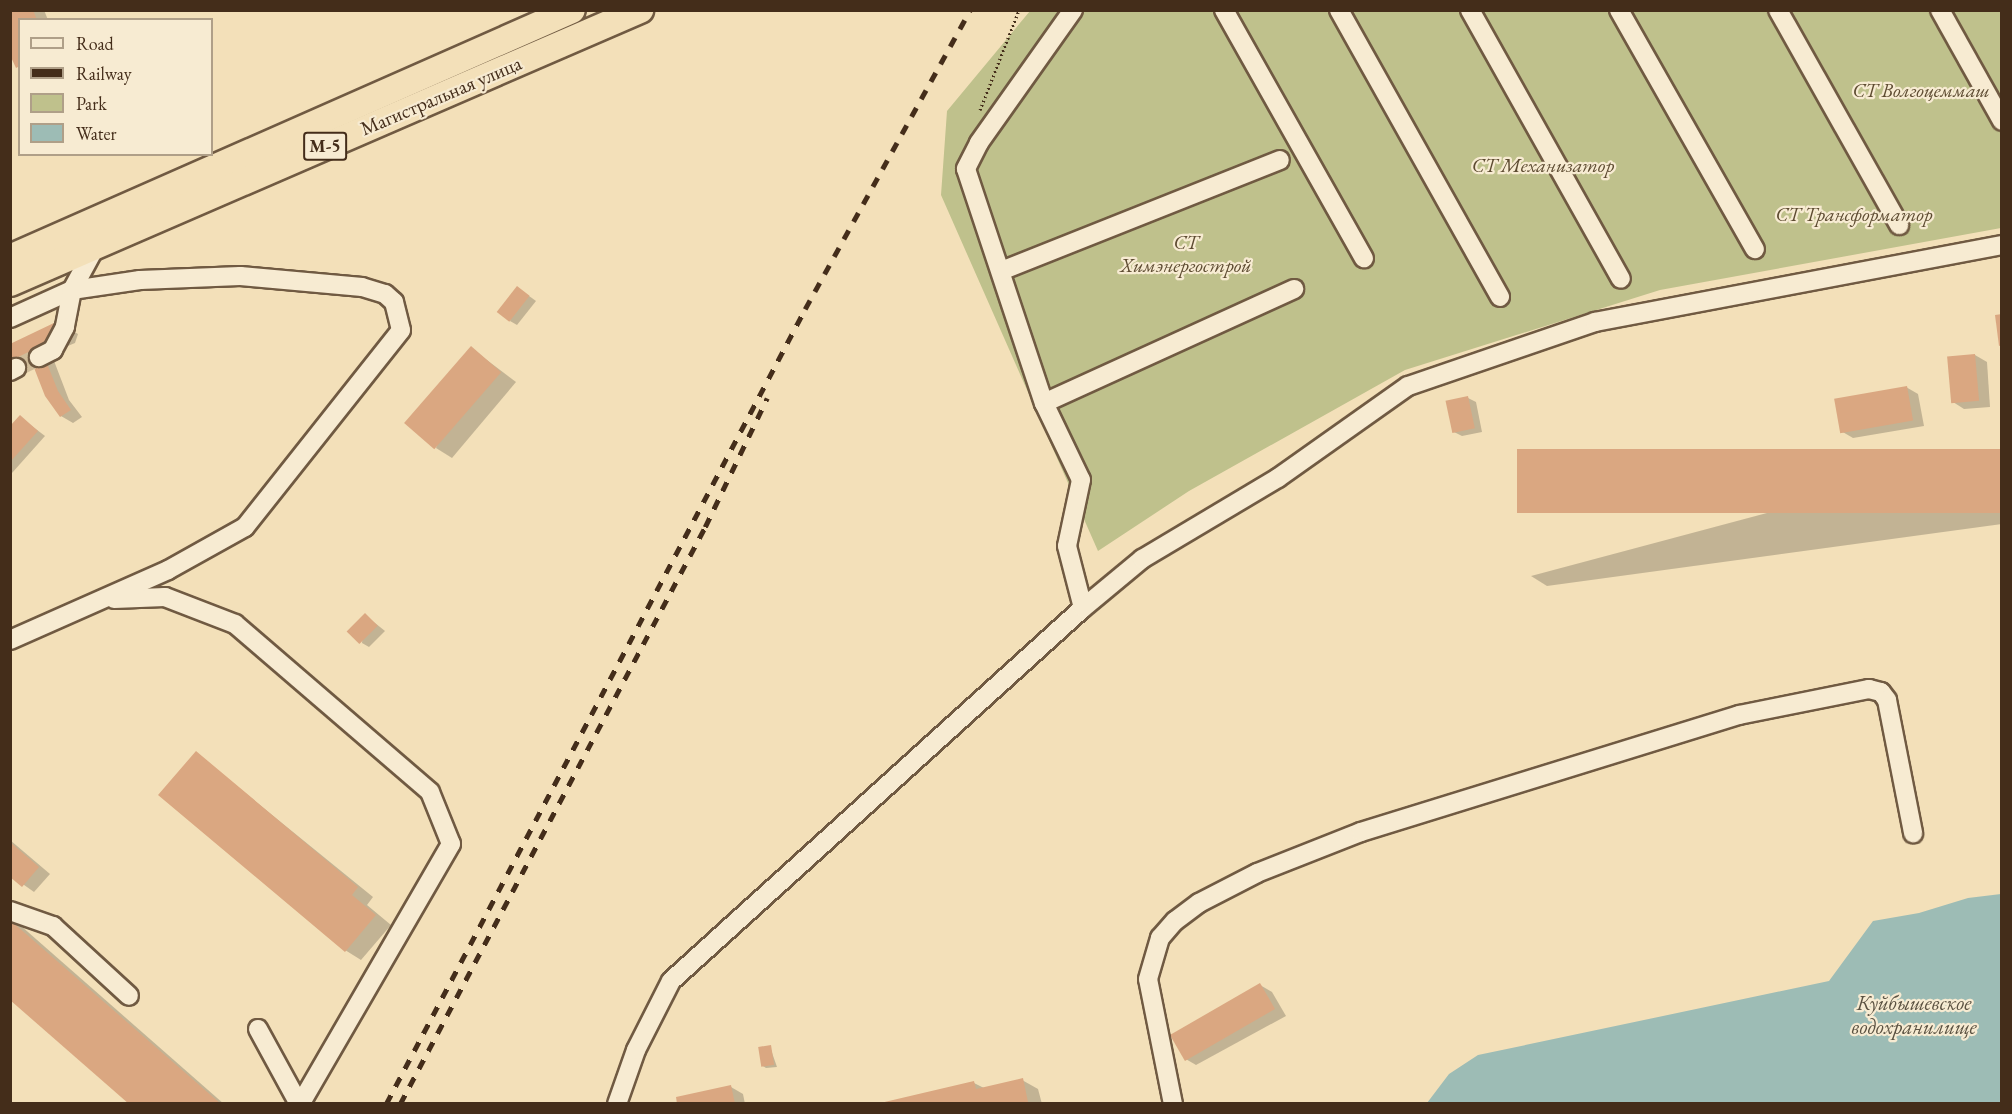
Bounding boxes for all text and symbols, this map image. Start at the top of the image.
legend [18,18,213,156]
text: Road [76,32,114,55]
street label: Магистральная улица [357,51,525,141]
text: Railway [76,62,132,85]
park label: СТ Волгоцеммаш [1852,78,1990,102]
text: Park [76,92,107,115]
text: Water [76,122,117,145]
road number: М-5 [302,131,348,161]
park label: СТ Механизатор [1472,153,1614,177]
park label: СТ Трансформатор [1775,202,1933,226]
park label: СТ Химэнергострой [1120,230,1252,277]
water label: Куйбышевское водохранилище [1851,990,1977,1040]

